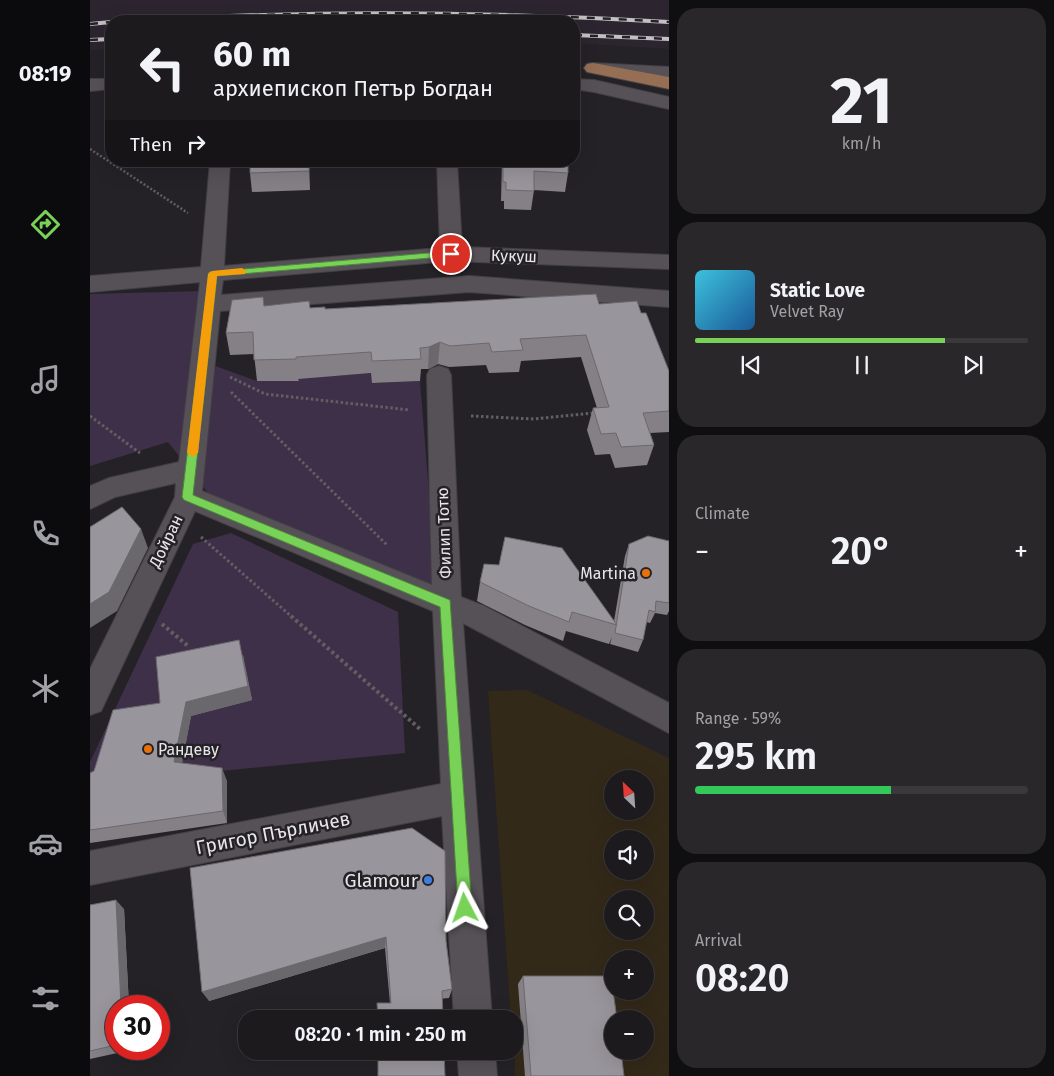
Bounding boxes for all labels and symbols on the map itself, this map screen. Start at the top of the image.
pin [430,233,472,275]
street label: Кукуш [491,246,537,266]
street label: Филип Тотю [433,487,455,579]
street label: Дойран [145,512,187,571]
place label: Martina [580,564,636,583]
marker: Martina [640,567,652,579]
place label: Рандеву [158,740,219,759]
marker: Рандеву [142,743,154,755]
north arrow [604,770,654,820]
street label: Григор Пърличев [194,807,352,859]
place label: Glamour [344,869,419,892]
marker: Glamour [422,874,434,886]
position arrow [438,881,490,933]
speed limit sign: 30 [105,995,170,1060]

